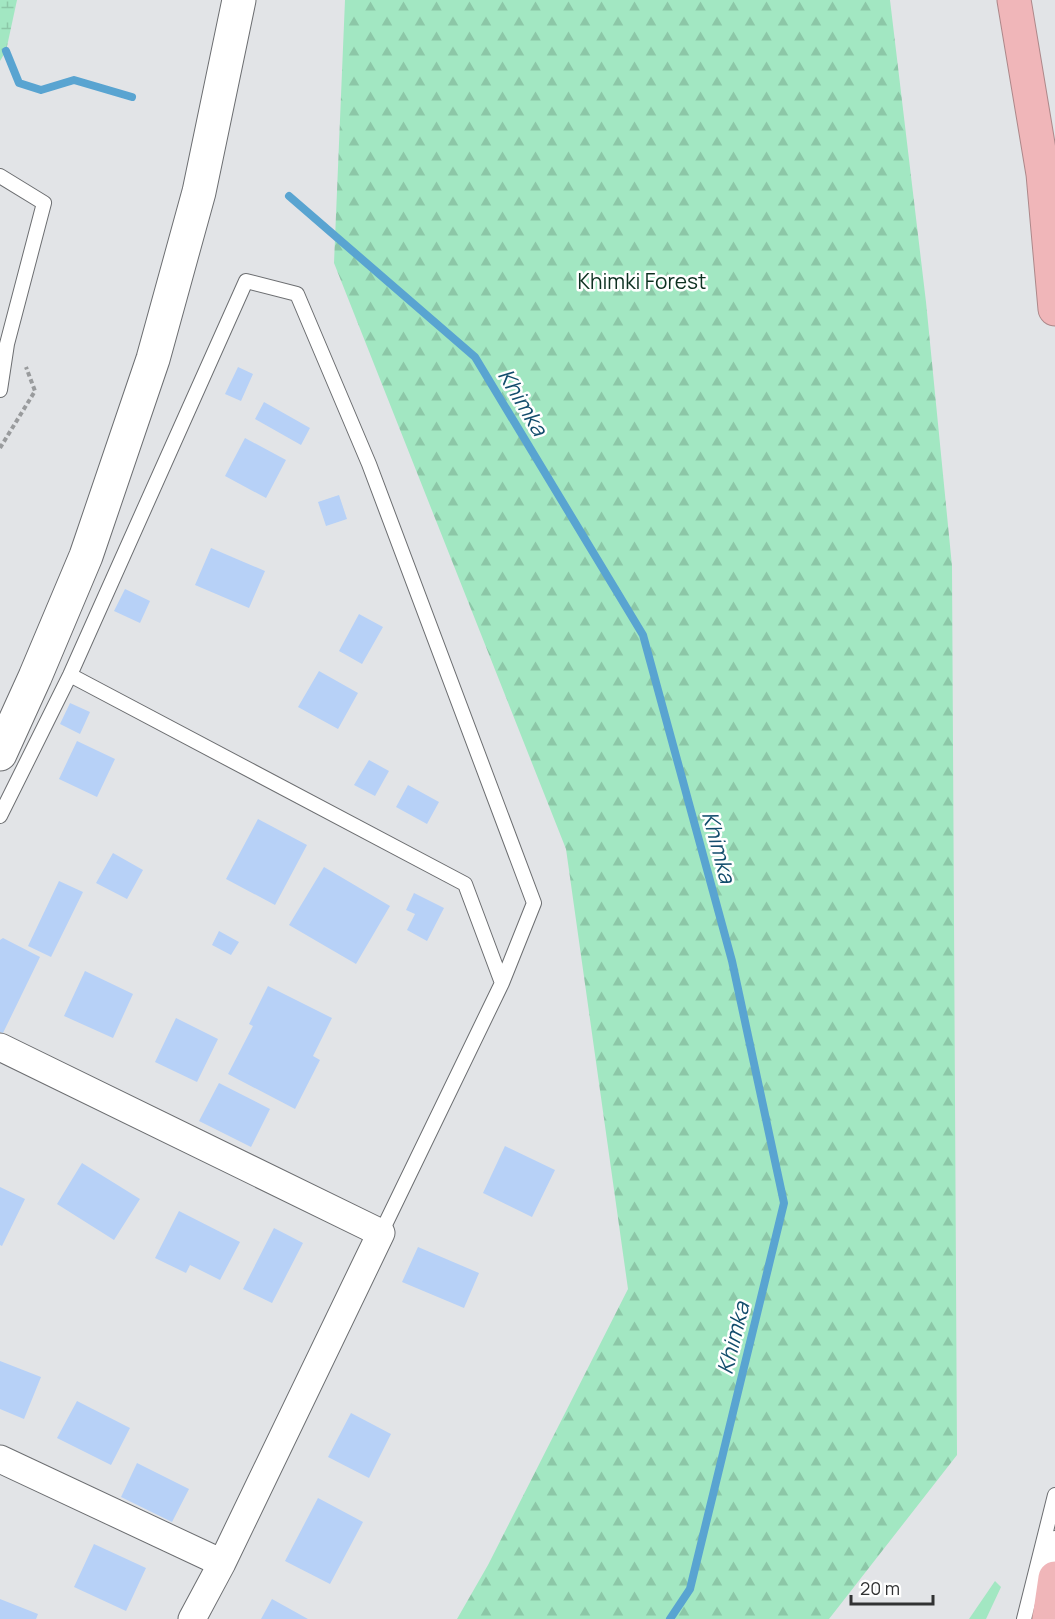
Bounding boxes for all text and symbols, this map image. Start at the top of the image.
park label: Khimki Forest [578,267,706,295]
water label: Khimka [491,363,556,443]
water label: Khimka [695,808,743,888]
water label: Khimka [710,1297,757,1377]
scale bar [851,1568,934,1606]
text: 20 m [860,1576,900,1600]

